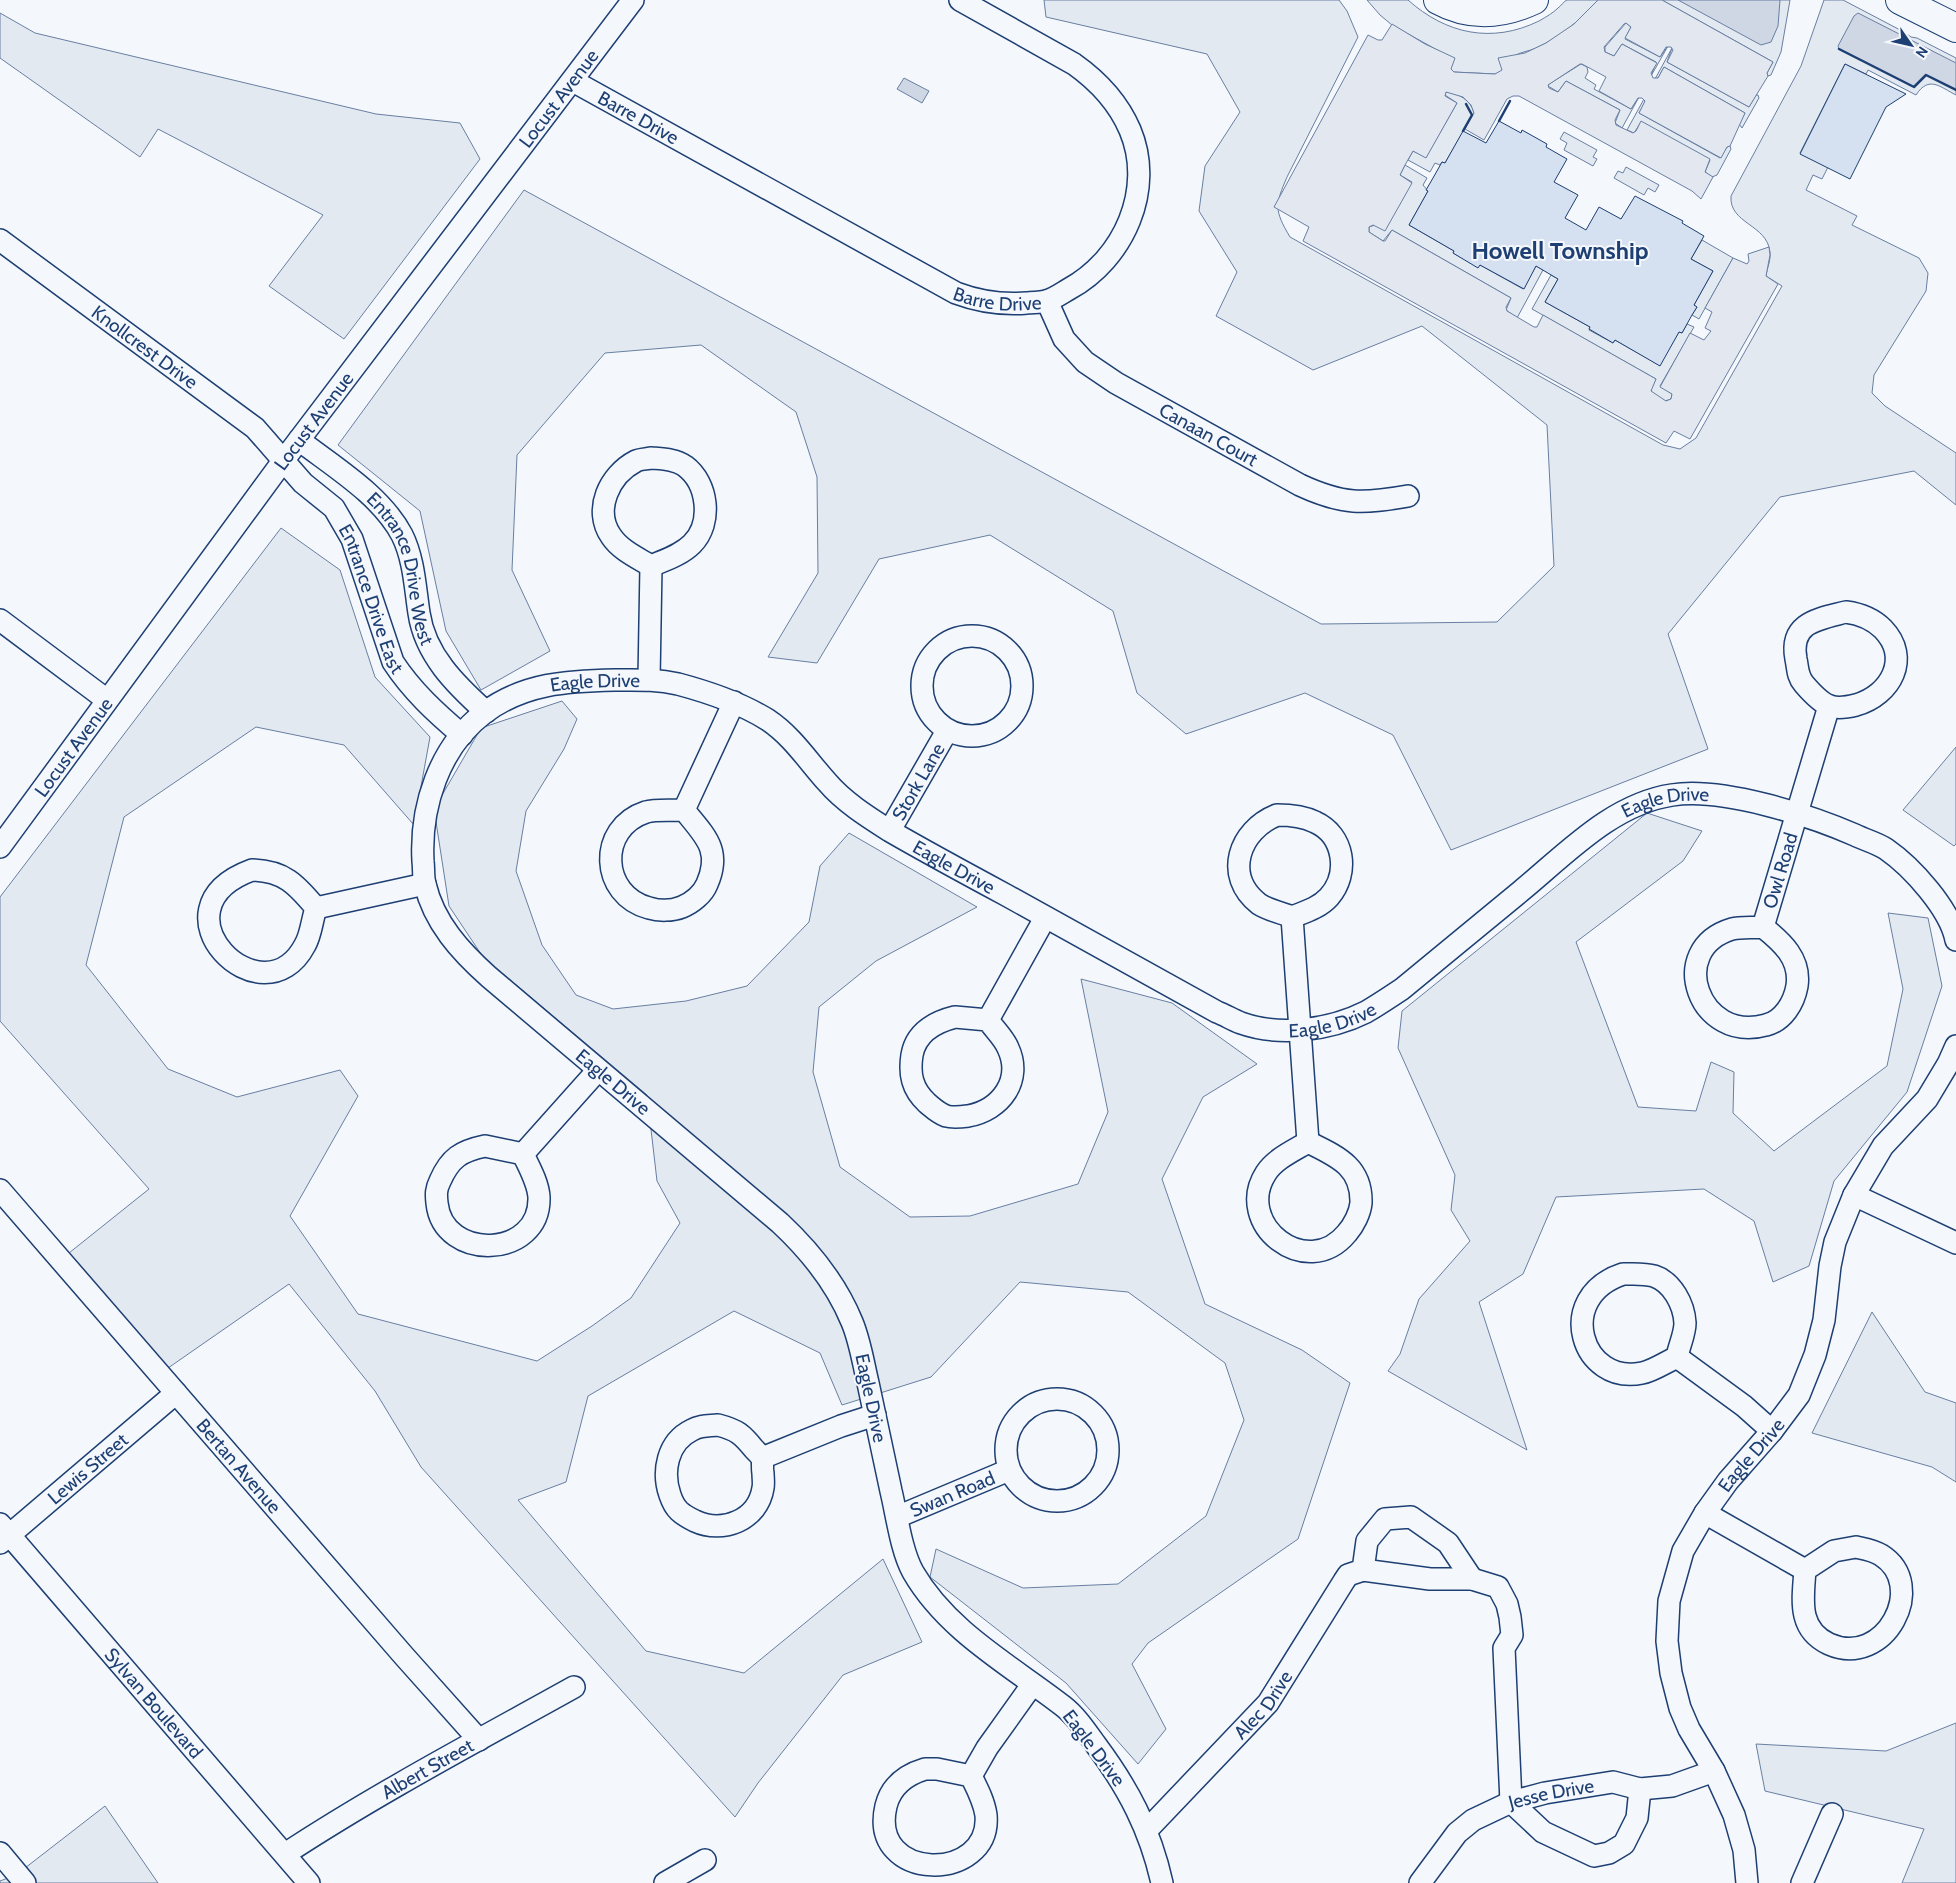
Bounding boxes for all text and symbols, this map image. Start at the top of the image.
north arrow [1886,20,1936,70]
text: N [1912,43,1932,61]
street label: Locust Avenue [514,44,603,152]
street label: Barre Drive [594,86,683,149]
district label: Howell Township [1471,236,1649,265]
street label: Barre Drive [950,281,1042,315]
street label: Knollcrest Drive [87,300,203,394]
street label: Locust Avenue [269,367,358,474]
street label: Canaan Court [1155,398,1262,471]
street label: Entrance Drive West [362,487,439,649]
street label: Entrance Drive East [334,520,409,678]
street label: Eagle Drive [548,668,640,696]
street label: Locust Avenue [29,693,117,801]
street label: Stork Lane [887,738,949,824]
street label: Eagle Drive [1617,782,1710,822]
street label: Owl Road [1758,830,1802,911]
street label: Eagle Drive [909,835,999,899]
street label: Eagle Drive [1288,997,1381,1042]
street label: Eagle Drive [571,1044,655,1120]
street label: Eagle Drive [850,1352,892,1445]
street label: Eagle Drive [1713,1413,1789,1496]
street label: Bertan Avenue [192,1414,287,1518]
street label: Lewis Street [43,1428,133,1509]
street label: Swan Road [906,1466,998,1522]
street label: Sylvan Boulevard [100,1643,208,1763]
street label: Alec Drive [1229,1666,1297,1744]
street label: Eagle Drive [1058,1705,1130,1791]
street label: Albert Street [377,1733,478,1804]
street label: Jesse Drive [1505,1774,1596,1814]

